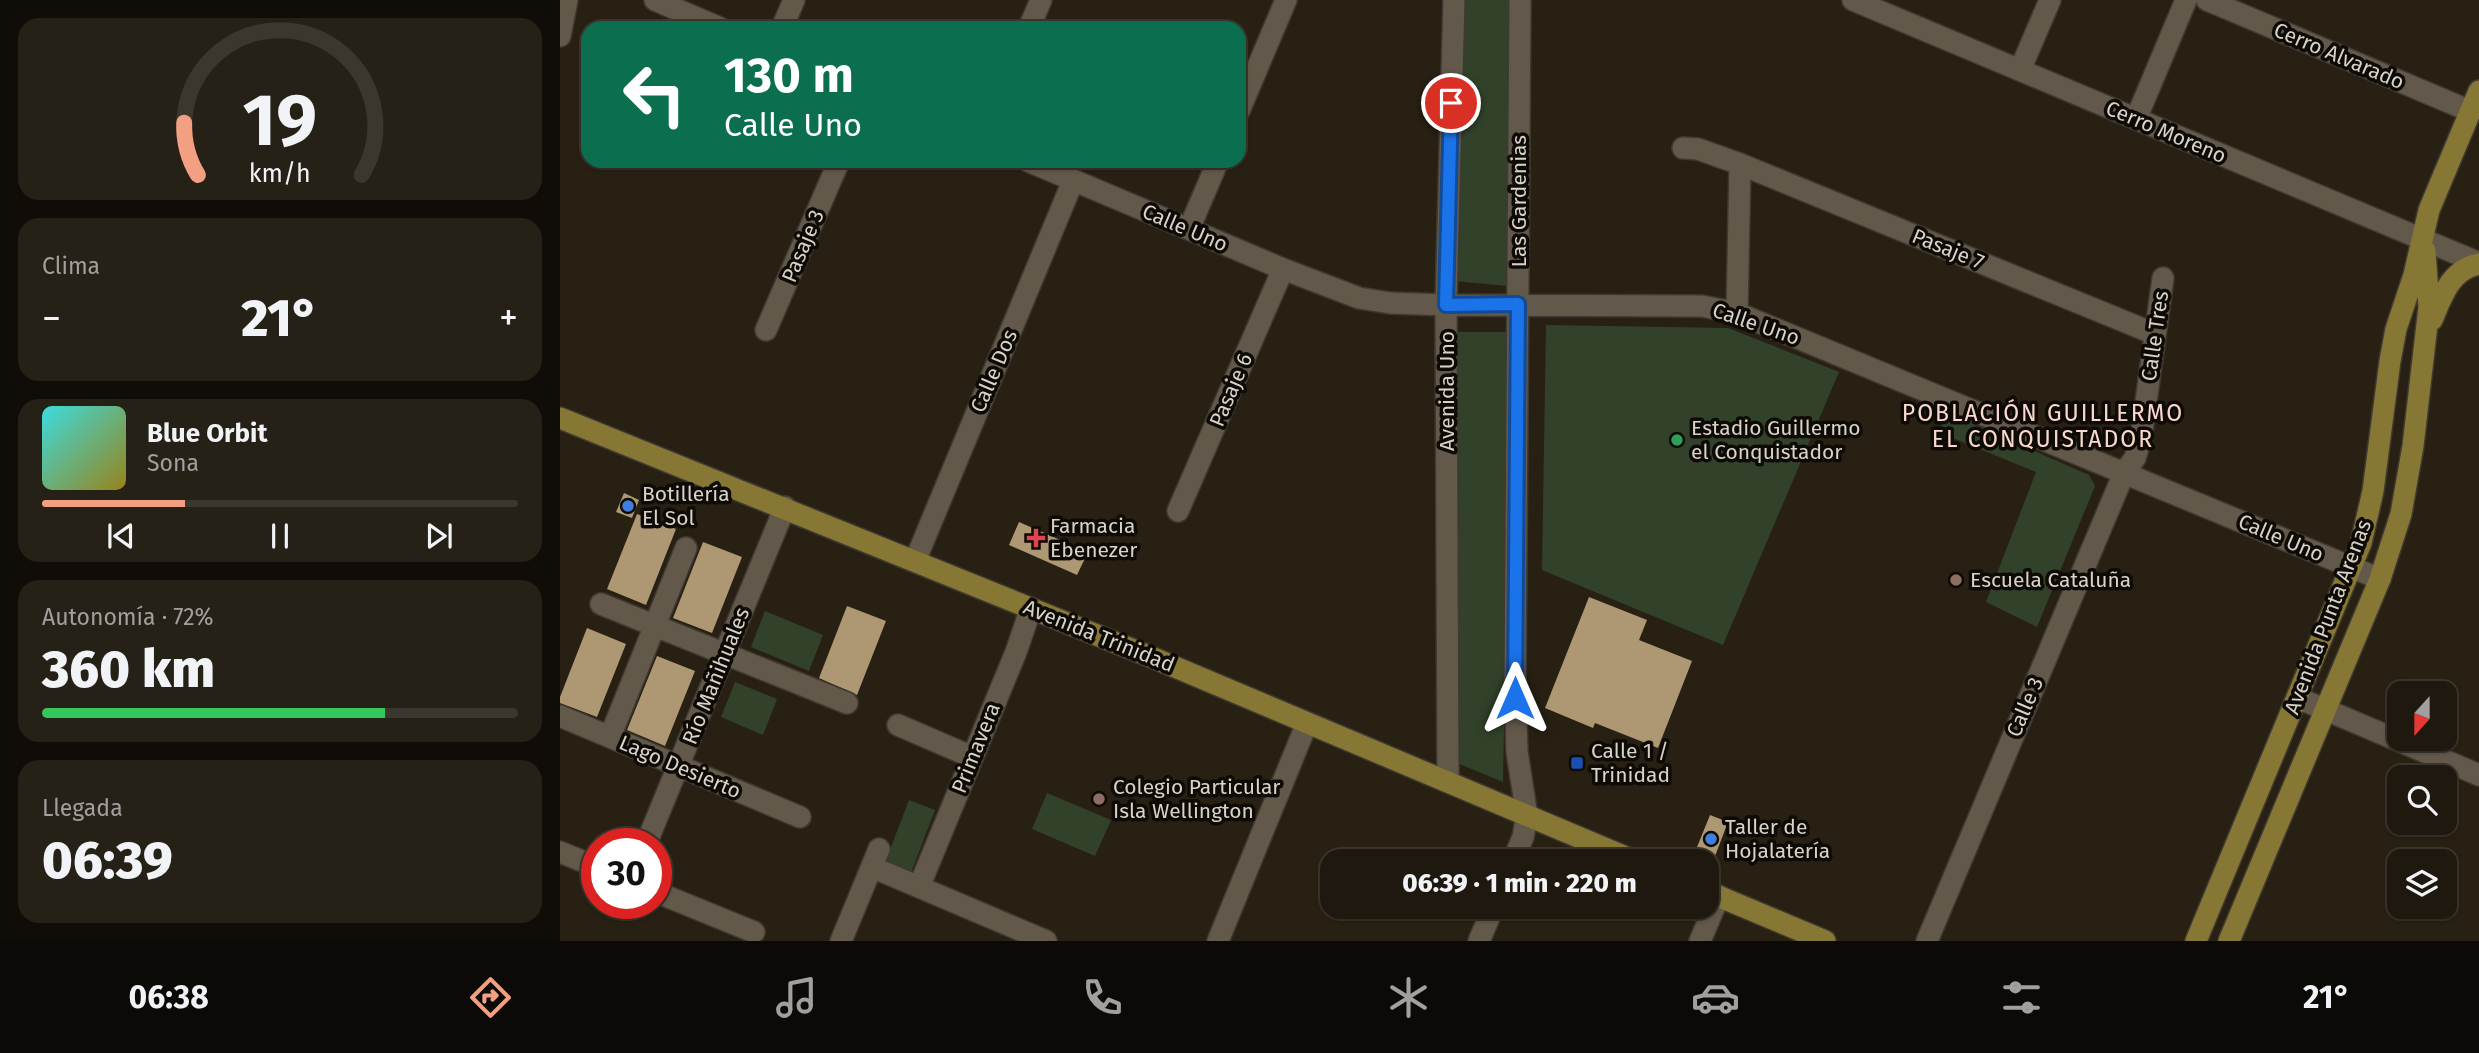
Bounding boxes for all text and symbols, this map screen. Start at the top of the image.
street label: Cerro Alvarado [2270,17,2408,95]
text: 130 m [724,46,854,105]
icon: left [609,49,700,140]
pin [1421,73,1481,133]
text: 19 [243,77,317,164]
icon: arrive [1432,84,1470,122]
street label: Cerro Moreno [2102,95,2230,169]
text: Calle Uno [724,106,862,144]
street label: Las Gardenias [1506,135,1532,267]
text: km/h [249,159,311,189]
street label: Calle Uno [1138,198,1232,258]
street label: Pasaje 3 [776,206,830,286]
street label: Pasaje 7 [1908,223,1988,275]
text: Clima [42,252,100,280]
text: 21° [241,287,319,350]
street label: Calle Tres [2136,289,2174,383]
text: − [42,295,61,341]
text: + [499,295,518,341]
street label: Calle Uno [1709,297,1803,351]
street label: Calle Dos [965,325,1023,416]
street label: Avenida Uno [1434,331,1460,451]
street label: Pasaje 6 [1204,349,1258,431]
district label: POBLACIÓN GUILLERMO EL CONQUISTADOR [1902,398,2184,453]
place label: Estadio Guillermo el Conquistador [1691,415,1861,465]
text: Blue Orbit [147,418,267,449]
marker: Estadio Guillermo el Conquistador [1669,432,1685,448]
text: Sona [147,449,199,477]
place label: Botillería El Sol [642,481,730,531]
marker: Botillería El Sol [620,498,636,514]
street label: Calle Uno [2234,508,2328,568]
place label: Farmacia Ebenezer [1050,513,1137,563]
street label: Avenida Punta Arenas [2279,516,2377,718]
icon: previous [102,517,140,555]
icon: pause [261,517,299,555]
icon: next [420,517,458,555]
marker: Farmacia Ebenezer [1028,530,1044,546]
place label: Escuela Cataluña [1970,567,2131,593]
marker: Escuela Cataluña [1948,572,1964,588]
street label: Avenida Trinidad [1020,594,1178,678]
text: Autonomía · 72% [42,603,214,631]
street label: Río Mañihuales [677,604,755,748]
text: 360 km [42,638,215,701]
position arrow [1478,661,1552,735]
street label: Calle 3 [2001,673,2049,741]
north arrow [2387,681,2457,751]
map controls [2387,681,2457,919]
street label: Primavera [946,699,1006,797]
street label: Lago Desierto [615,730,745,804]
place label: Calle 1 / Trinidad [1591,738,1670,788]
marker: Calle 1 / Trinidad [1569,755,1585,771]
button: search [2387,765,2457,835]
place label: Colegio Particular Isla Wellington [1113,774,1280,824]
marker: Colegio Particular Isla Wellington [1091,791,1107,807]
text: Llegada [42,794,123,822]
place label: Taller de Hojalatería [1725,814,1830,864]
speed limit sign: 30 [581,828,672,919]
text: 06:39 [42,829,173,892]
marker: Taller de Hojalatería [1703,831,1719,847]
button: layers [2387,849,2457,919]
text: 06:39 · 1 min · 220 m [1402,868,1637,899]
icon: directions [466,973,515,1022]
icon: music [772,973,821,1022]
icon: phone [1078,973,1127,1022]
icon: climate [1384,973,1433,1022]
icon: car [1691,973,1740,1022]
icon: filters [1997,973,2046,1022]
text: 06:38 [129,978,209,1016]
text: 21° [2303,978,2350,1016]

